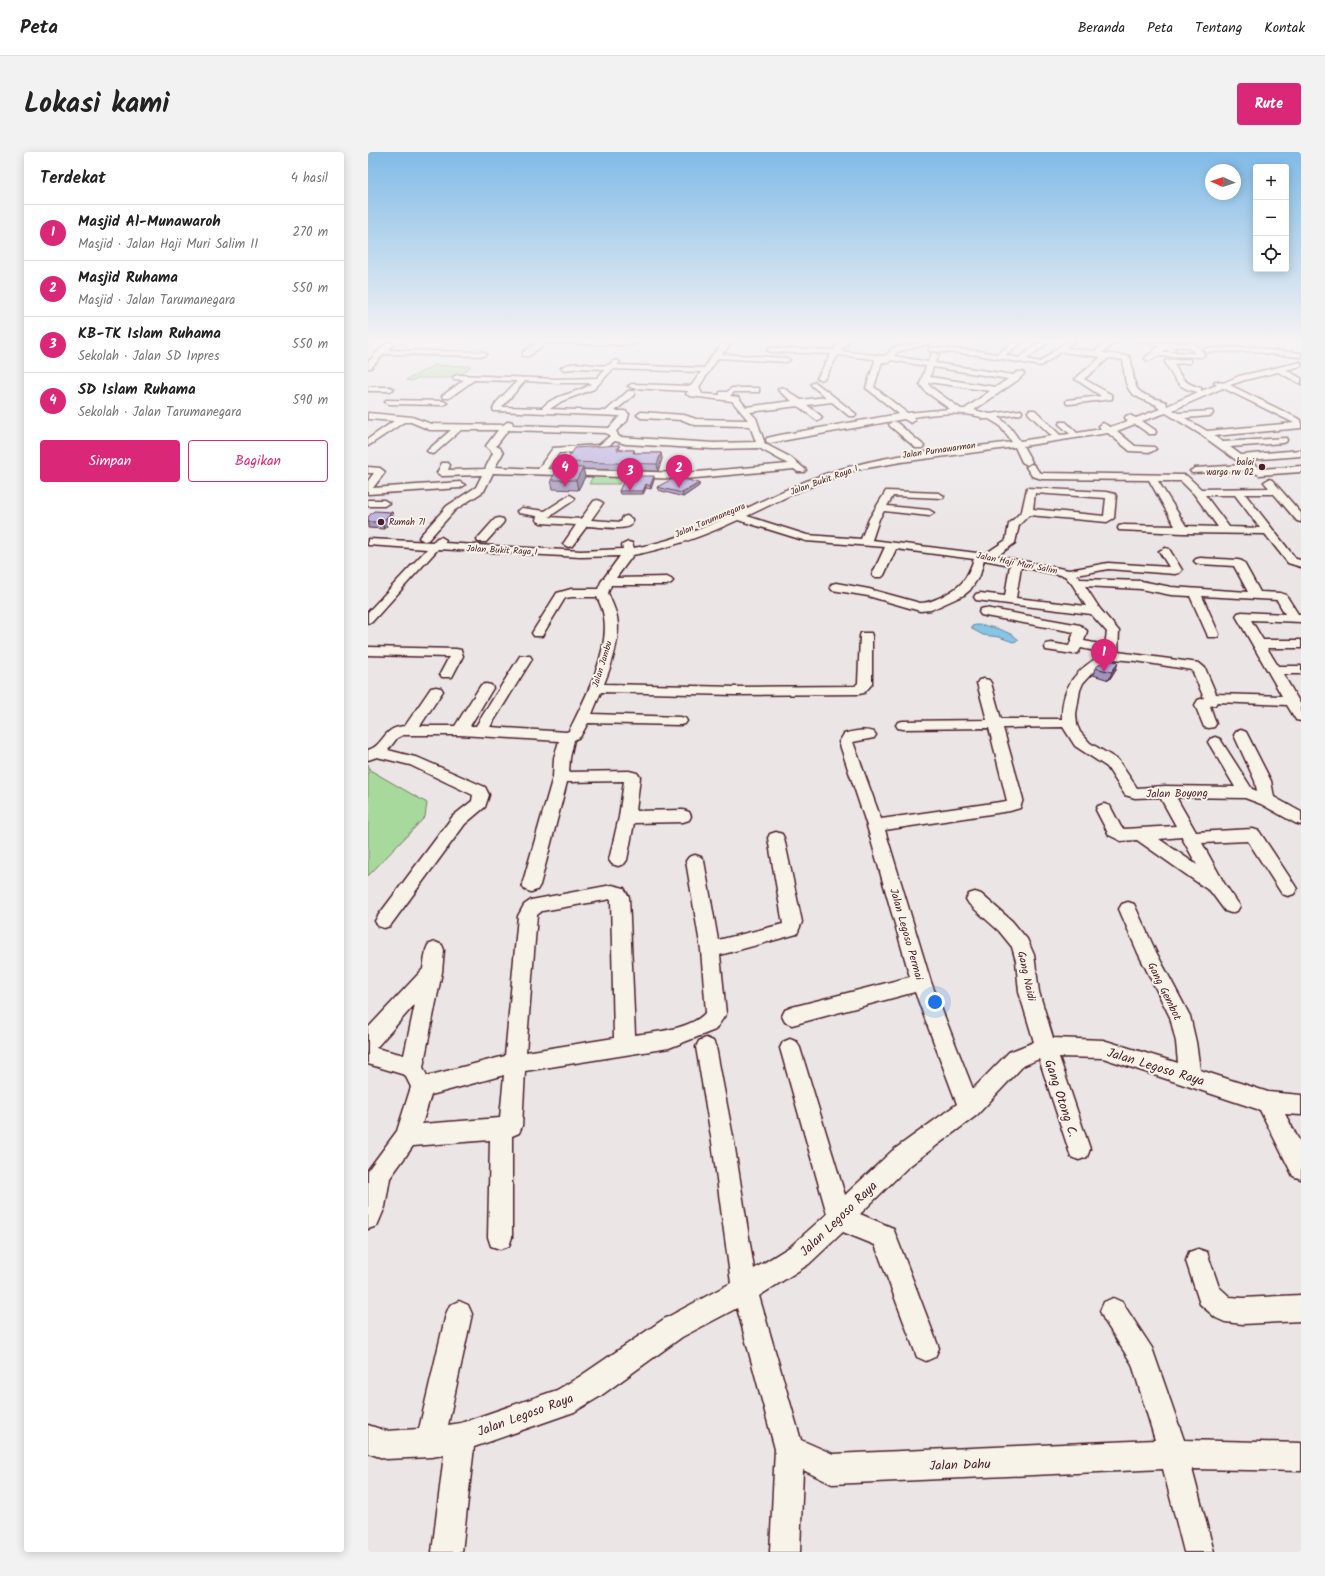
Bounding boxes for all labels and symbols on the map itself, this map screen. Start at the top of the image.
north arrow [1205,164,1241,200]
street label: Jalan Purnawarman [901,438,977,463]
pin: 4 [552,454,578,487]
pin: 2 [666,455,692,488]
place label: balai warga rw 02 [1206,455,1255,480]
pin: 3 [617,458,643,491]
street label: Jalan Bukit Raya I [788,461,860,500]
marker: balai warga rw 02 [1257,462,1267,472]
street label: Jalan Tarumanegara [672,499,748,542]
place label: Rumah 71 [389,515,426,530]
marker: Rumah 71 [376,517,386,527]
street label: Jalan Bukit Raya I [466,541,538,560]
street label: Jalan Haji Muri Salim [975,548,1059,579]
street label: Jalan Jambu [588,638,617,689]
pin: 1 [1091,639,1117,672]
street label: Jalan Boyong [1146,784,1208,804]
street label: Jalan Legoso Permai [884,886,928,983]
street label: Gang Naidi [1012,950,1040,1003]
street label: Gang Gembot [1142,959,1186,1024]
your location [925,992,945,1012]
street label: Jalan Legoso Raya [1104,1043,1207,1092]
street label: Gang Otong C. [1038,1057,1083,1140]
street label: Jalan Legoso Raya [795,1176,883,1262]
street label: Jalan Legoso Raya [474,1388,577,1443]
street label: Jalan Dahu [929,1454,992,1477]

